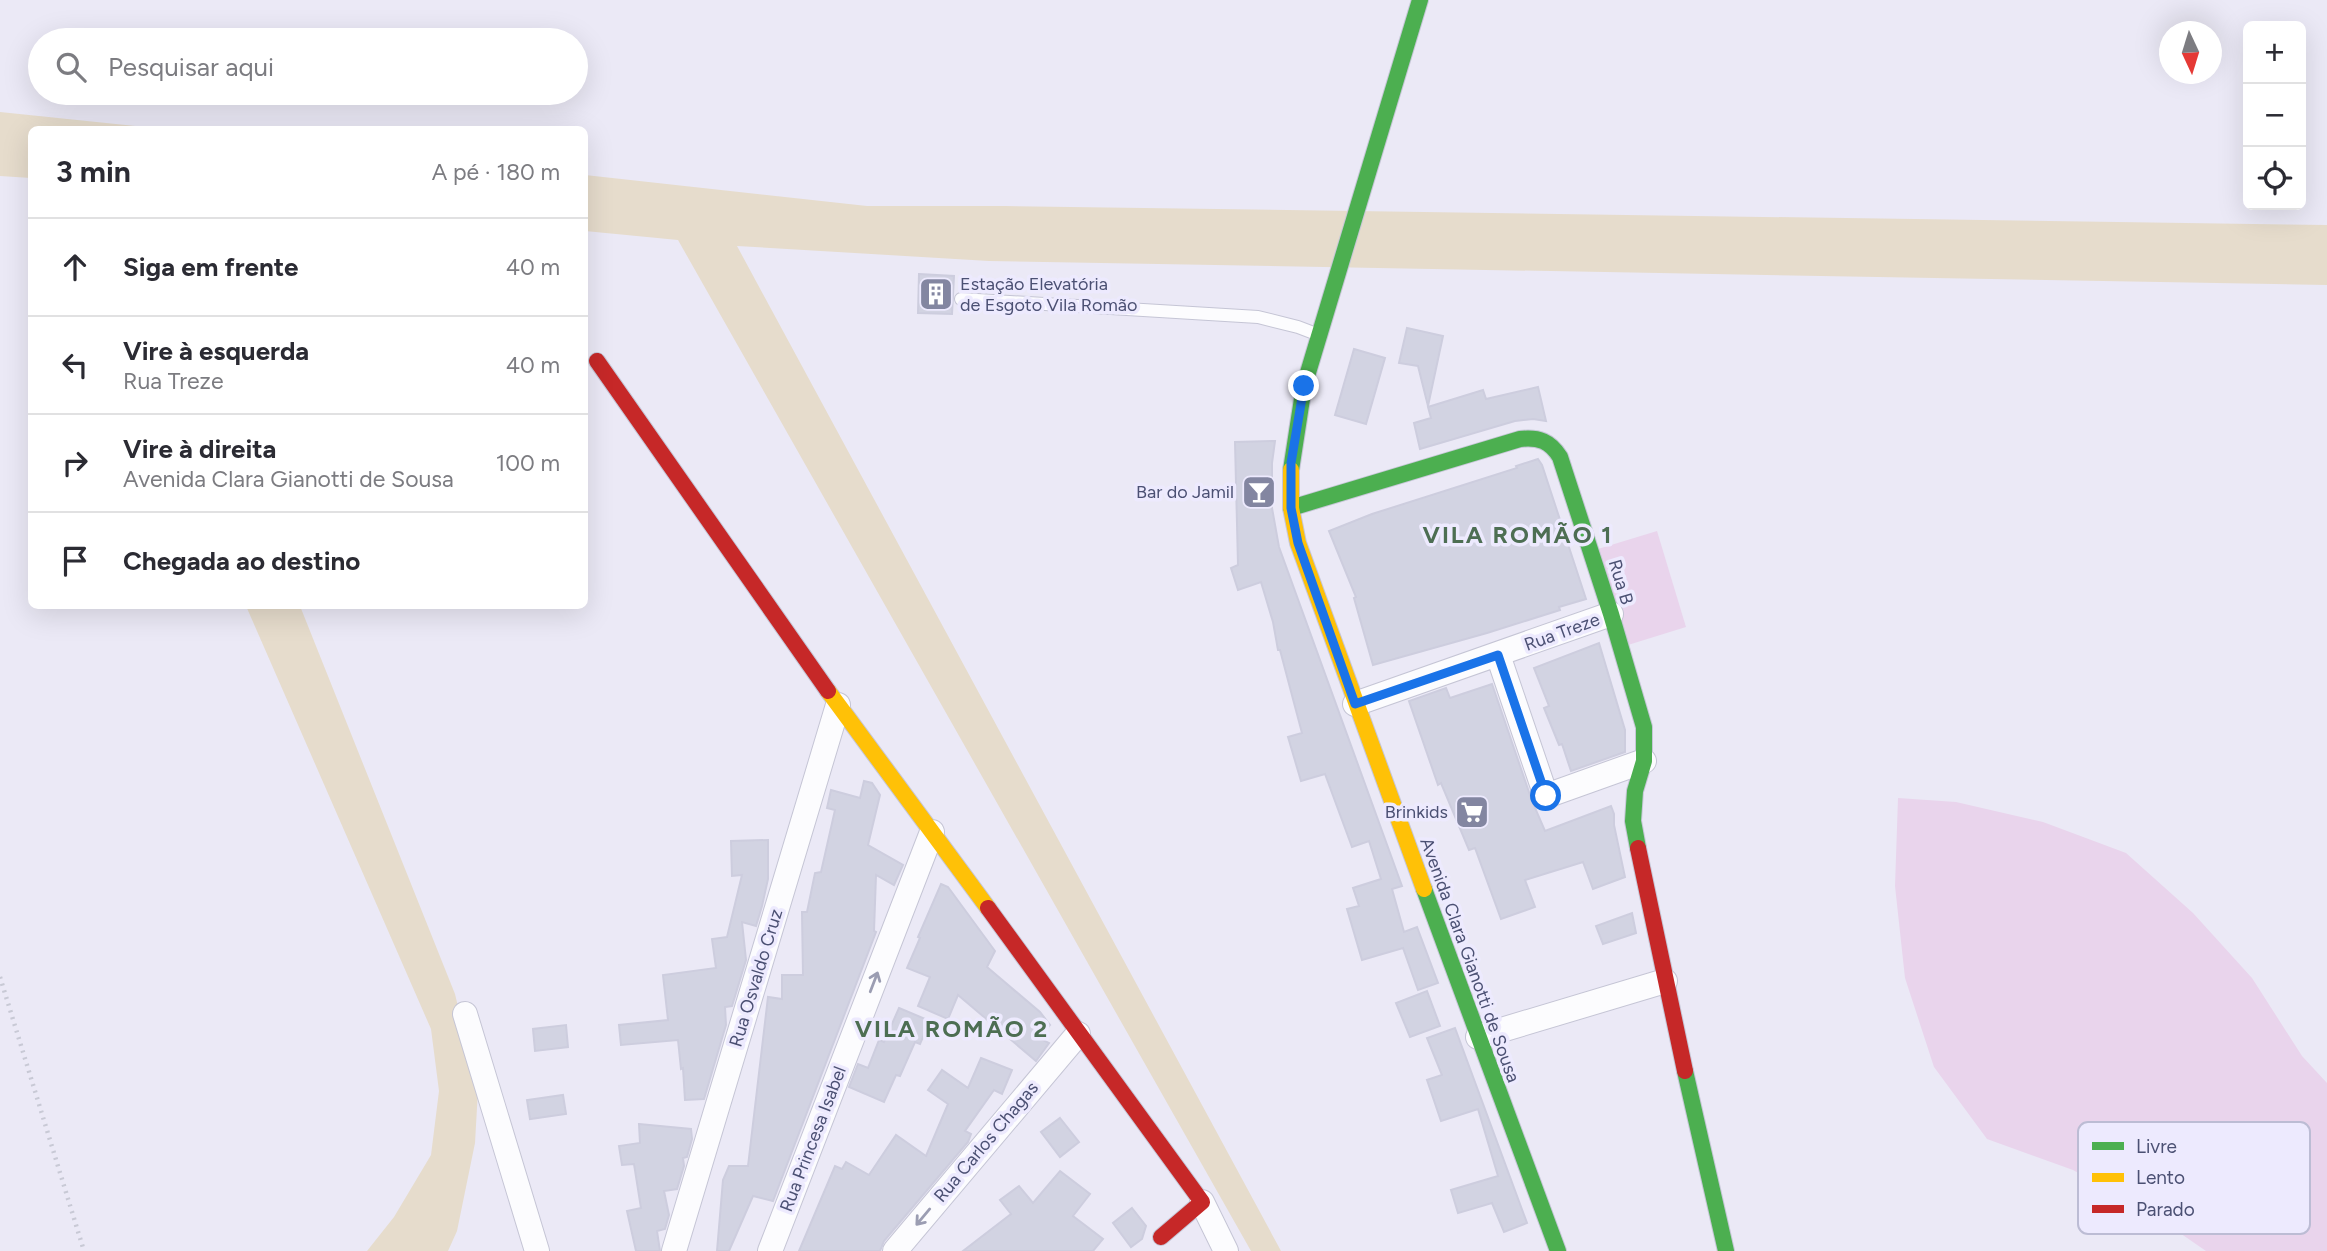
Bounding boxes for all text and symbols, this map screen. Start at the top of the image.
north arrow [2159,21,2222,84]
map controls [2243,21,2306,210]
button: + [2243,21,2306,84]
search box [28,28,588,105]
icon: search [52,48,90,86]
text: Pesquisar aqui [108,51,274,83]
button: − [2243,84,2306,147]
button: locate [2243,147,2306,210]
text: 3 min [56,153,131,190]
text: A pé · 180 m [432,158,560,186]
icon: ahead [56,248,94,286]
text: Siga em frente [123,251,298,283]
text: 40 m [506,253,560,281]
place label: Estação Elevatória de Esgoto Vila Romão [960,273,1137,316]
building icon: Estação Elevatória de Esgoto Vila Romão [917,275,955,313]
text: Vire à esquerda [123,335,309,367]
icon: left [56,346,94,384]
text: 40 m [506,351,560,379]
text: Rua Treze [123,367,223,395]
route end [1288,370,1319,401]
text: Vire à direita [123,433,276,465]
icon: right [56,444,94,482]
text: 100 m [496,449,560,477]
text: Avenida Clara Gianotti de Sousa [123,465,454,493]
bar icon: Bar do Jamil [1240,473,1278,511]
place label: Bar do Jamil [1136,481,1234,503]
district label: VILA ROMÃO 1 [1423,520,1613,549]
icon: arrive [56,542,94,580]
text: Chegada ao destino [123,545,360,577]
street label: Rua B [1604,557,1638,607]
street label: Rua Treze [1521,608,1603,656]
route start [1530,780,1561,811]
supermarket icon: Brinkids [1453,793,1491,831]
place label: Brinkids [1385,801,1448,823]
street label: Avenida Clara Gianotti de Sousa [1415,835,1525,1085]
street label: Rua Osvaldo Cruz [725,906,787,1050]
one-way arrow [869,971,881,993]
district label: VILA ROMÃO 2 [855,1014,1049,1043]
street label: Rua Princesa Isabel [775,1063,851,1215]
street label: Rua Carlos Chagas [929,1077,1043,1207]
legend [2078,1122,2310,1234]
text: Livre [2136,1135,2177,1158]
text: Lento [2136,1166,2185,1189]
text: Parado [2136,1198,2195,1221]
one-way arrow [916,1208,932,1226]

